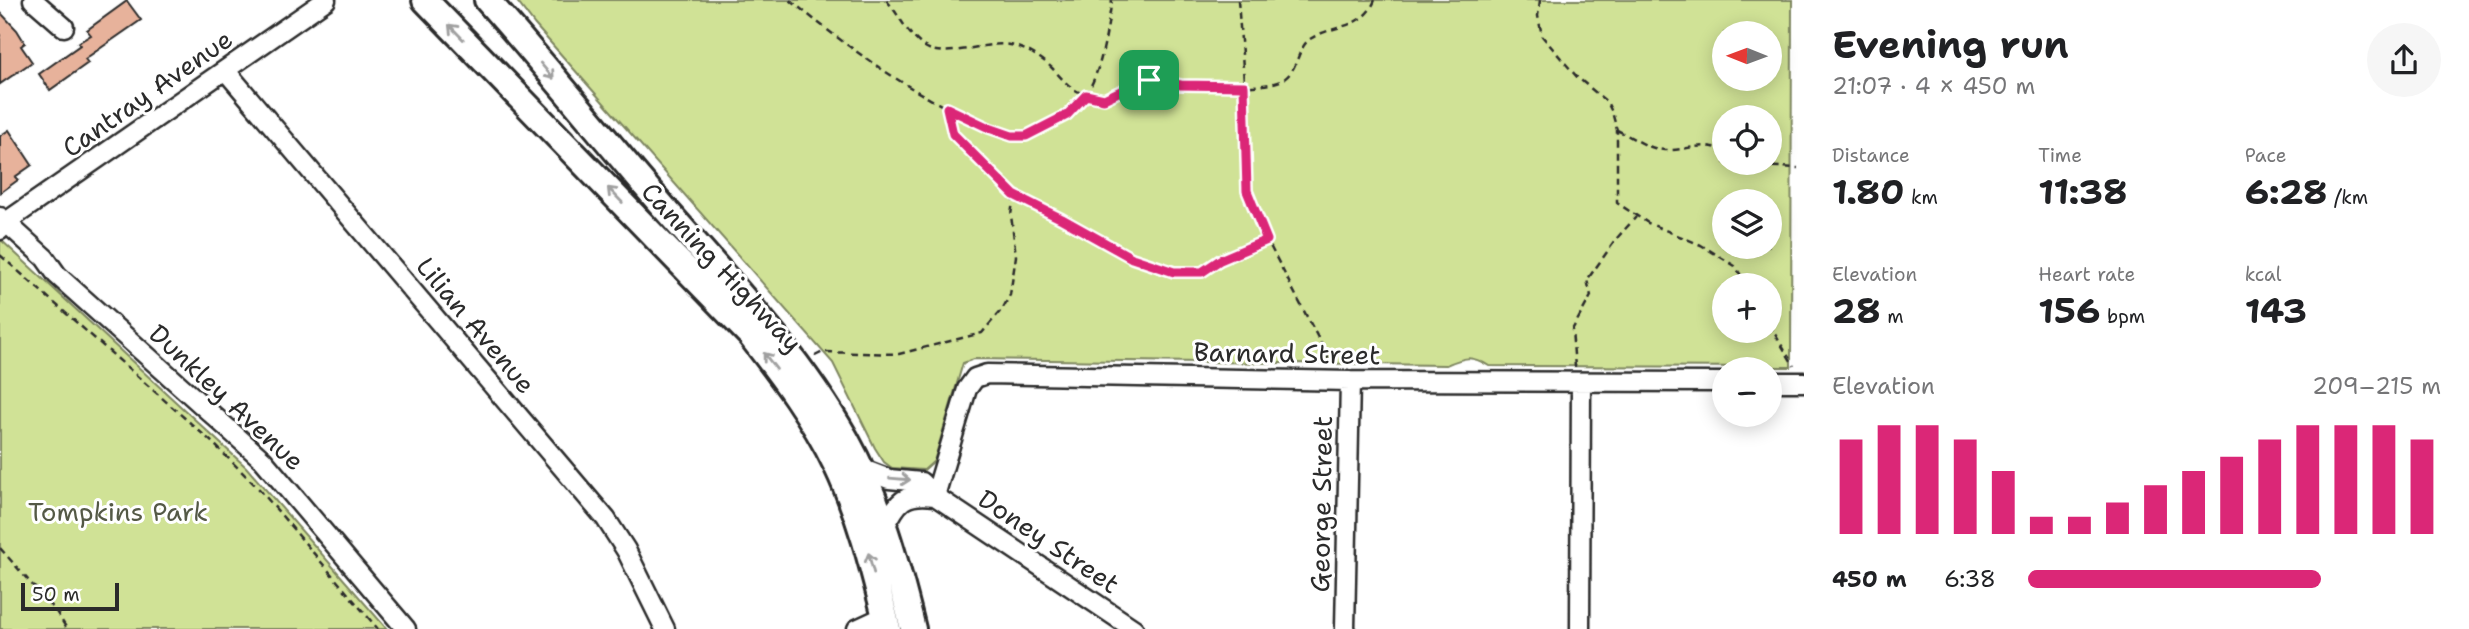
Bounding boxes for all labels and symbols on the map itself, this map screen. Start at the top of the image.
street label: Cantray Avenue [55,21,239,165]
north arrow [1712,21,1782,91]
one-way arrow [448,23,465,40]
pin [1119,50,1179,110]
one-way arrow [539,61,555,79]
street label: Canning Highway [634,174,810,360]
one-way arrow [607,186,624,203]
street label: Lilian Avenue [409,249,543,401]
street label: Dunkley Avenue [142,316,312,478]
street label: Barnard Street [1193,334,1381,372]
one-way arrow [763,352,778,370]
street label: George Street [1302,415,1340,593]
one-way arrow [888,473,911,486]
street label: Doney Street [972,481,1126,601]
park label: Tompkins Park [28,494,208,529]
one-way arrow [864,552,877,575]
scale bar [21,580,119,612]

